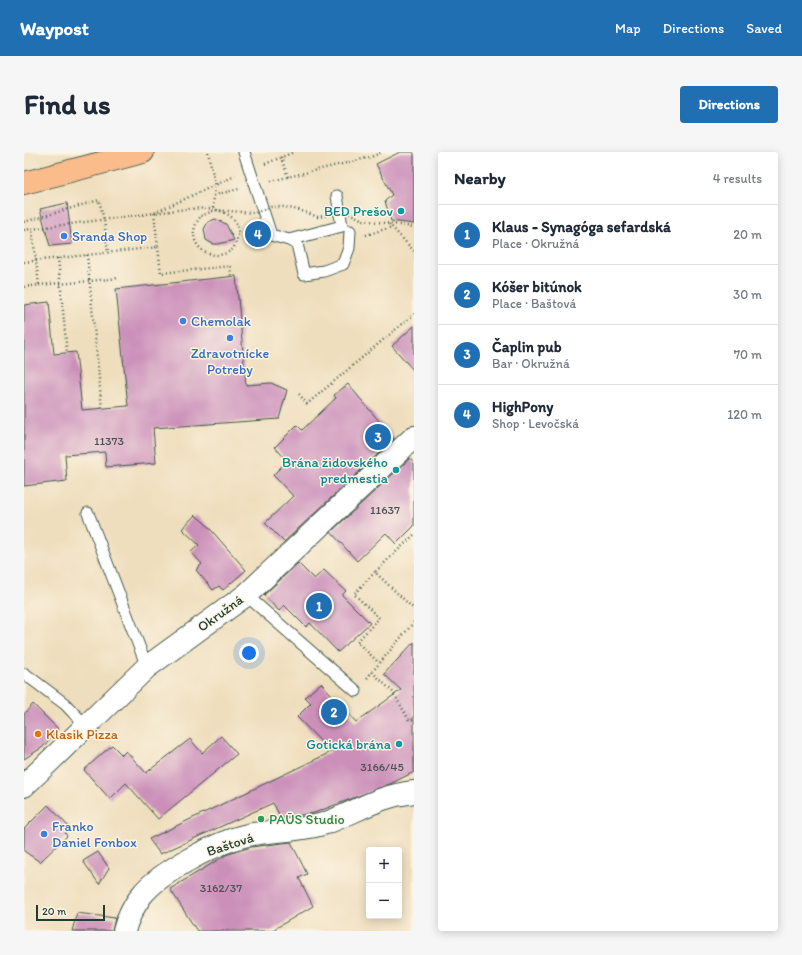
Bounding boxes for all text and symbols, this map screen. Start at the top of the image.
text: Waypost [20,17,89,40]
text: Map [615,20,641,37]
text: Directions [663,20,724,37]
text: Saved [746,20,782,37]
button: Directions [680,86,778,123]
text: Find us [24,87,111,121]
text: Nearby [454,168,506,188]
text: 4 results [713,171,762,186]
place label: BED Prešov [324,203,394,220]
marker: BED Prešov [396,206,406,216]
text: Klaus - Synagóga sefardská [492,218,671,236]
pin: 4 [245,219,271,249]
text: 1 [464,227,470,242]
text: 20 m [733,227,762,242]
place label: Sranda Shop [72,228,147,245]
marker: Sranda Shop [59,231,69,241]
text: Place · Okružná [492,236,579,251]
text: Kóšer bitúnok [492,278,582,296]
text: 2 [464,287,470,302]
text: 30 m [733,287,762,302]
text: Place · Baštová [492,296,576,311]
place label: Chemolak [191,313,252,330]
marker: Chemolak [178,316,188,326]
marker: Zdravotnícke Potreby [225,333,235,343]
text: Čaplin pub [492,338,561,356]
place label: Zdravotnícke Potreby [191,345,270,378]
text: 3 [463,347,471,362]
text: 70 m [734,347,762,362]
text: Bar · Okružná [492,356,570,371]
text: HighPony [492,398,553,416]
text: 4 [463,407,471,422]
text: 120 m [727,407,762,422]
text: Shop · Levočská [492,416,579,431]
pin: 3 [365,422,391,452]
house number: 11373 [94,434,125,448]
place label: Brána židovského predmestia [282,454,389,487]
marker: Brána židovského predmestia [391,465,401,475]
house number: 11637 [370,503,400,517]
street label: Okružná [194,591,247,636]
pin: 1 [306,591,332,621]
your location [239,643,259,663]
pin: 2 [321,697,347,727]
place label: Klasik Pizza [46,726,119,743]
marker: Klasik Pizza [33,729,43,739]
place label: Gotická brána [306,736,392,753]
marker: Gotická brána [394,739,404,749]
house number: 3166/45 [360,760,404,774]
place label: PAŪS Studio [269,811,345,828]
marker: PAŪS Studio [256,814,266,824]
place label: Franko Daniel Fonbox [52,818,137,851]
marker: Franko Daniel Fonbox [39,829,49,839]
street label: Baštová [204,829,257,860]
map controls [366,847,402,919]
button: + [366,847,402,883]
house number: 3162/37 [200,881,242,895]
button: − [366,883,402,919]
scale bar [36,903,105,922]
text: 20 m [42,905,66,918]

